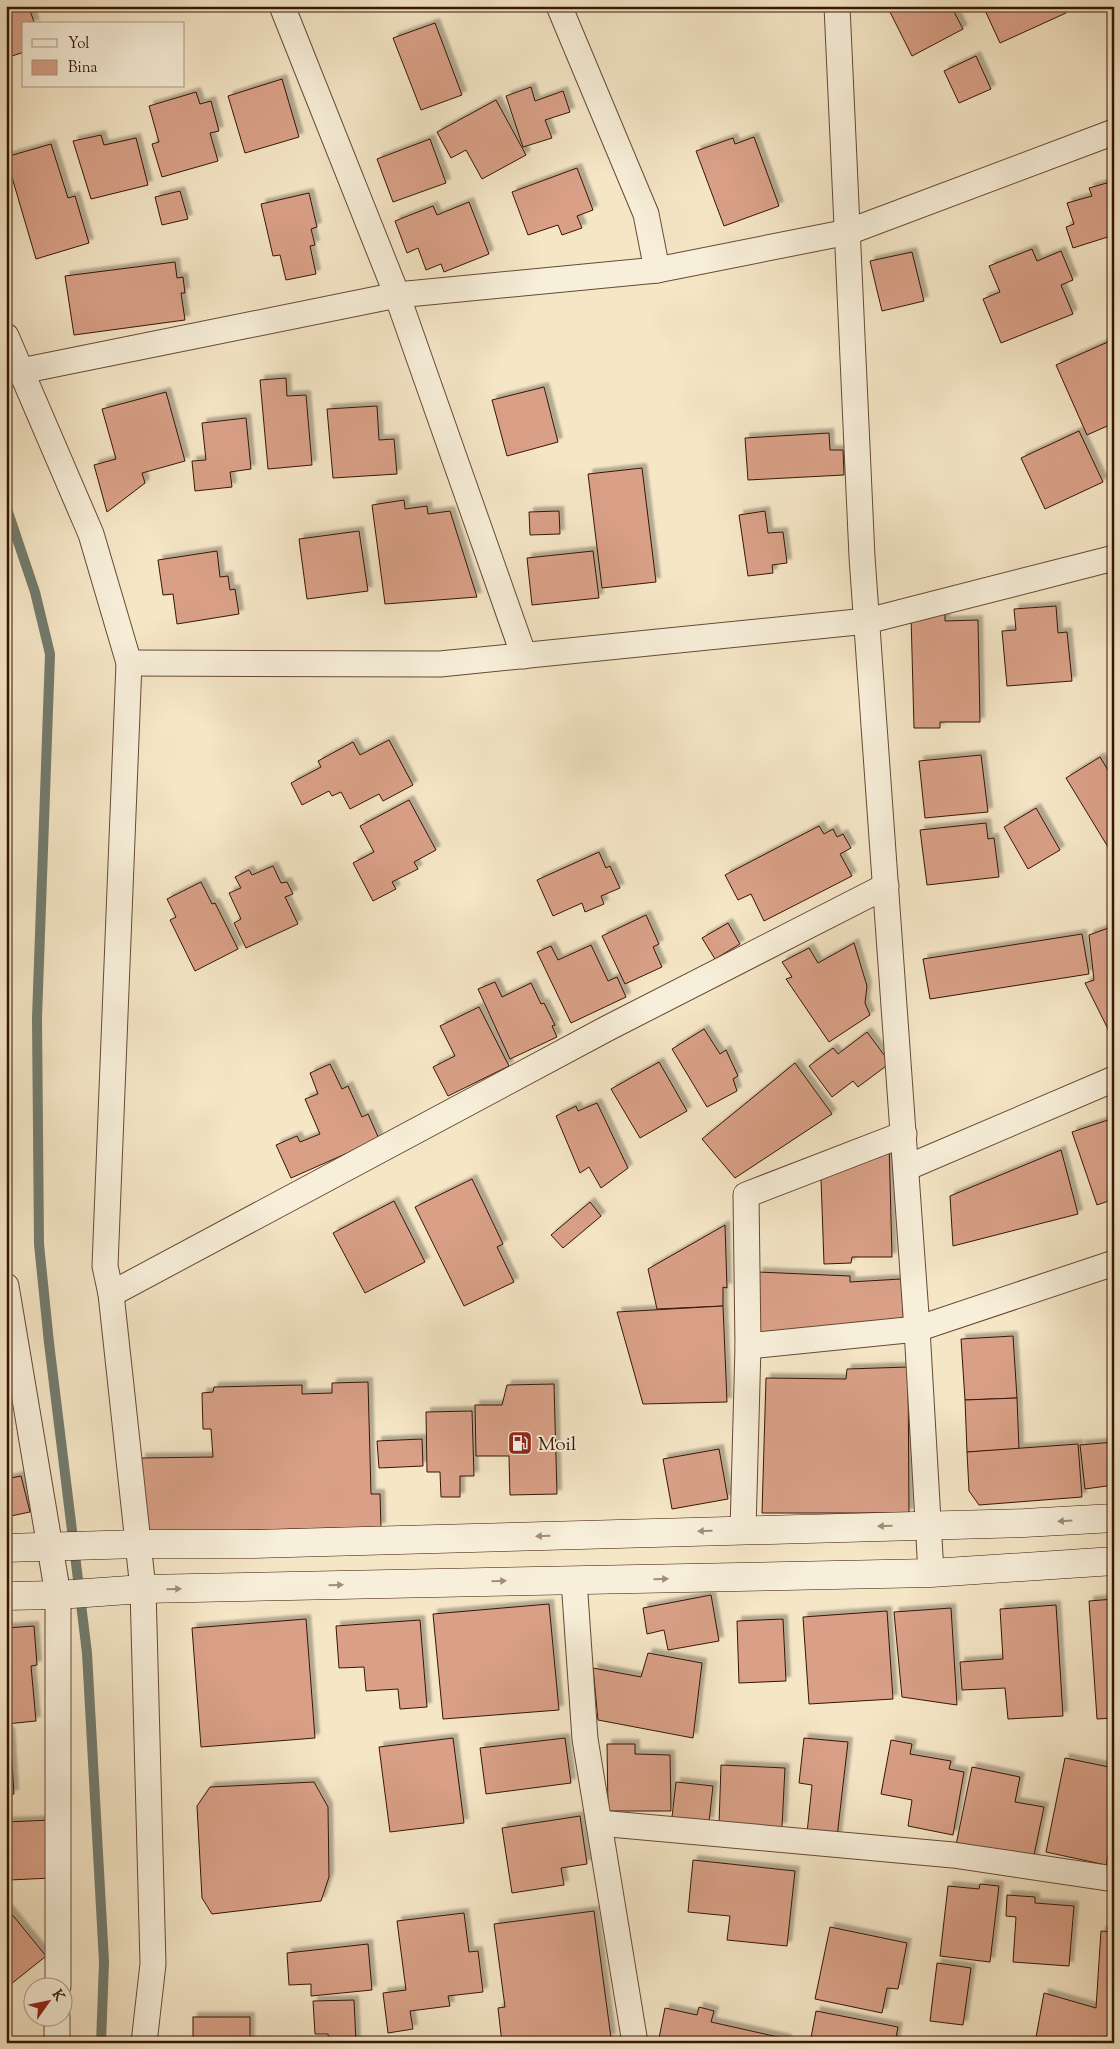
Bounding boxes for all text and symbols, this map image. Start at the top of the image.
legend [22,22,185,88]
text: Yol [68,34,90,55]
text: Bina [68,58,98,79]
fuel station icon: Moil [507,1430,533,1456]
place label: Moil [538,1432,576,1459]
one-way arrow [1057,1517,1073,1525]
one-way arrow [877,1523,893,1531]
one-way arrow [697,1527,713,1535]
one-way arrow [535,1532,551,1540]
one-way arrow [653,1575,669,1583]
one-way arrow [491,1577,507,1585]
one-way arrow [328,1581,344,1589]
one-way arrow [166,1585,182,1593]
north arrow [22,1976,72,2026]
text: K [46,1986,69,2006]

